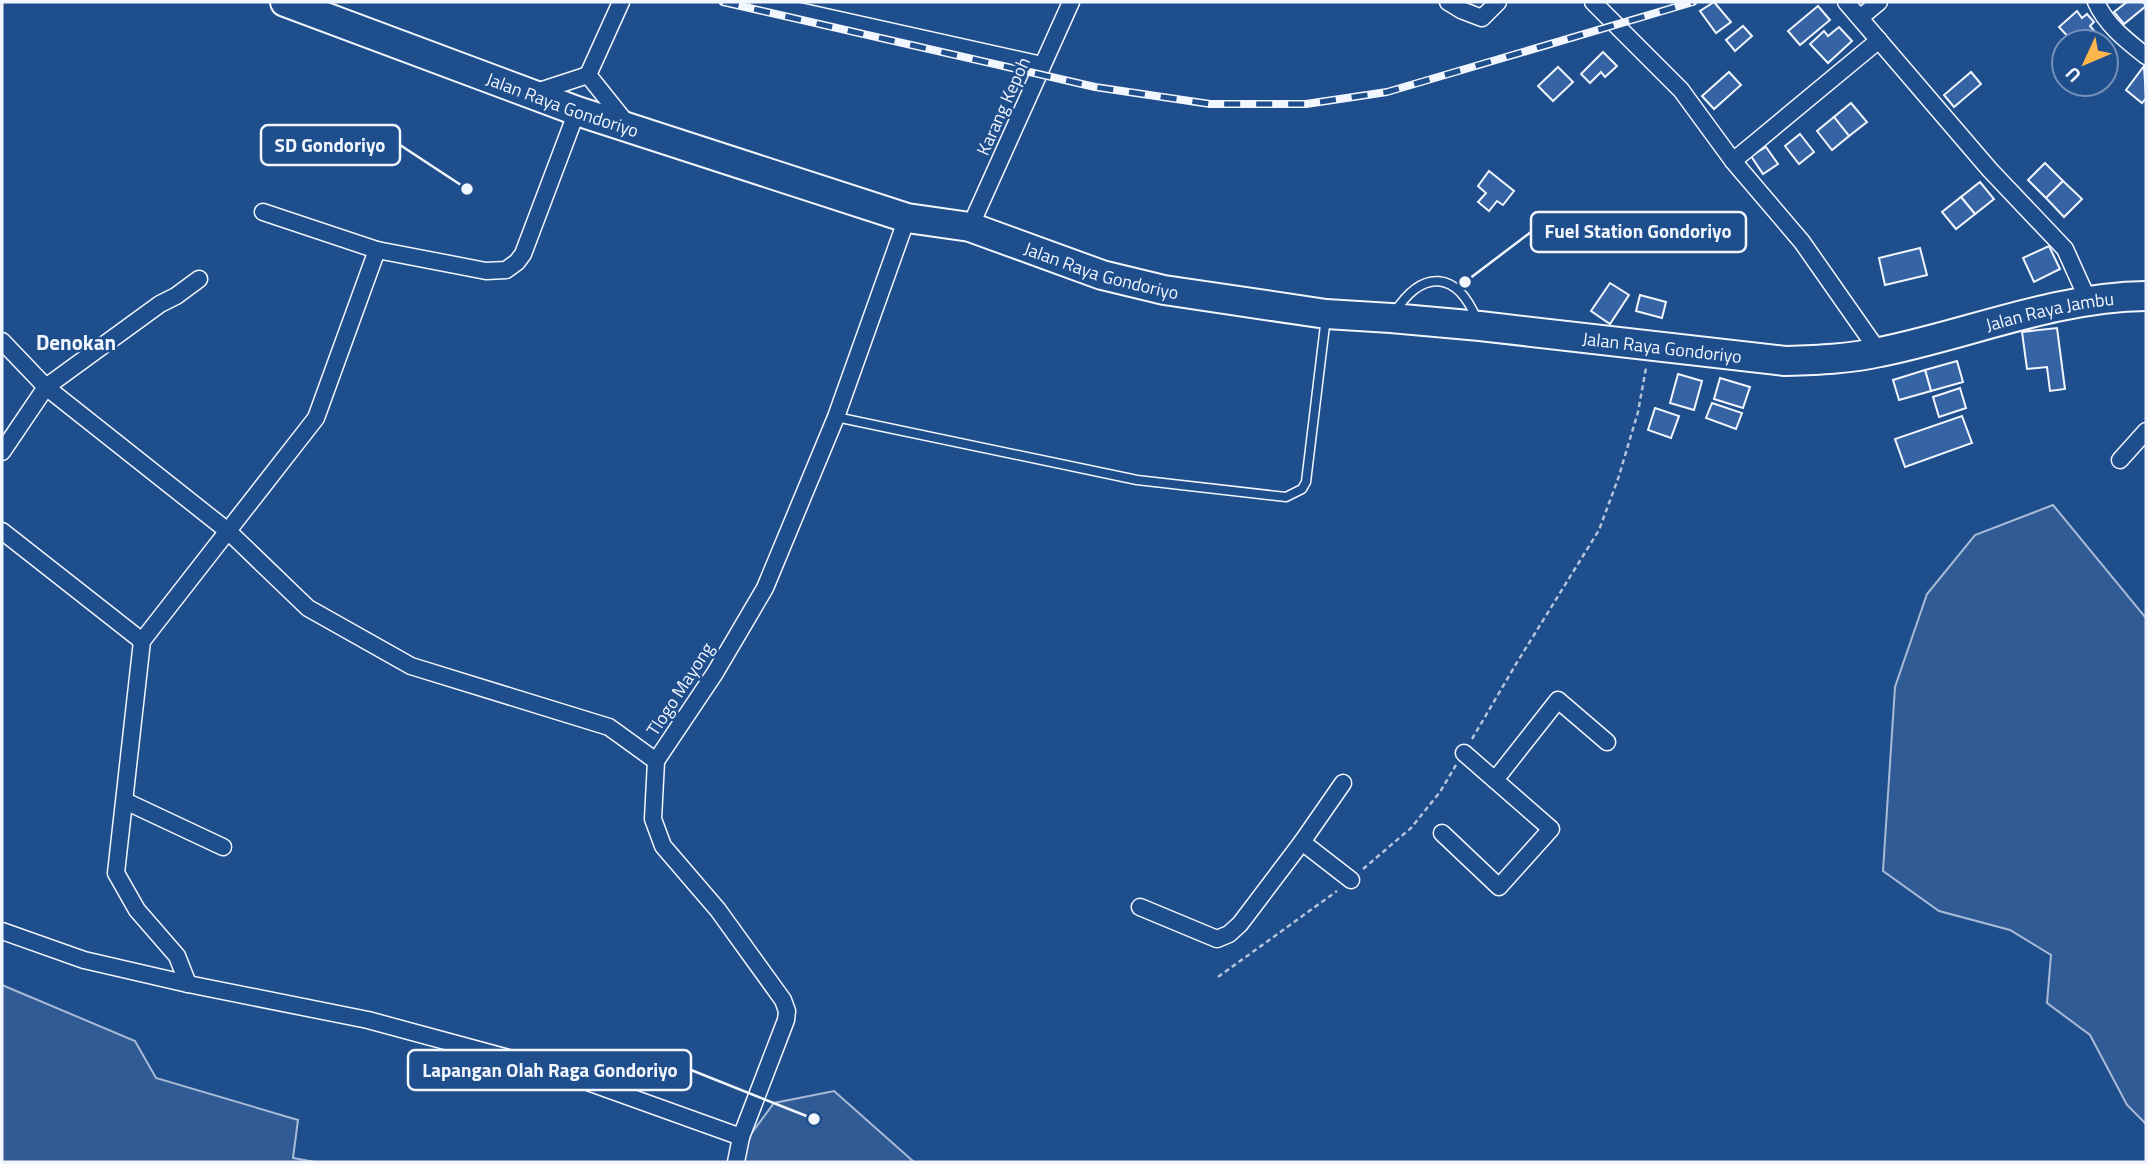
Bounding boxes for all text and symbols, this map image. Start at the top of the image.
north arrow [2050,28,2120,98]
street label: Karang Kepoh [969,52,1037,160]
text: U [2058,61,2087,90]
street label: Jalan Raya Gondoriyo [483,65,642,144]
callout: SD Gondoriyo [261,125,400,165]
text: SD Gondoriyo [275,130,385,159]
callout: Fuel Station Gondoriyo [1531,212,1746,252]
text: Fuel Station Gondoriyo [1544,216,1732,245]
street label: Jalan Raya Gondoriyo [1021,234,1180,305]
street label: Jalan Raya Jambu [1982,284,2115,338]
street label: Jalan Raya Gondoriyo [1581,324,1743,369]
district label: Denokan [36,326,116,358]
street label: Tlogo Mayong [640,637,720,741]
callout: Lapangan Olah Raga Gondoriyo [408,1050,691,1090]
text: Lapangan Olah Raga Gondoriyo [422,1055,678,1084]

